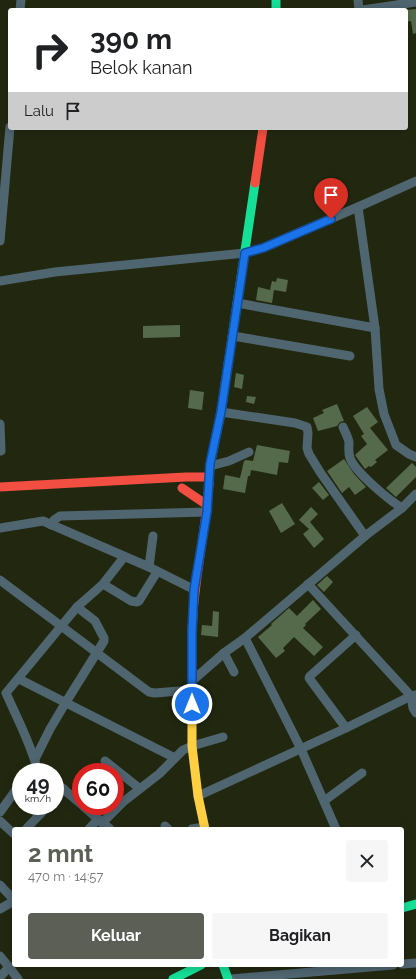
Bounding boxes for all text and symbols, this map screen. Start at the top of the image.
text: 390 m [90,23,172,56]
icon: right [24,24,76,76]
text: Belok kanan [90,57,192,78]
icon: arrive [62,100,84,122]
text: Lalu [24,102,54,120]
pin [314,178,348,219]
icon: arrive [320,184,342,206]
position arrow [171,683,213,725]
speed limit sign: 60 [72,763,124,815]
text: 49 [26,772,50,796]
text: km/h [25,793,51,804]
text: 2 mnt [28,839,93,868]
button: close [346,840,388,882]
text: 470 m · 14:57 [28,869,103,884]
button: Keluar [28,913,204,959]
button: Bagikan [212,913,388,959]

